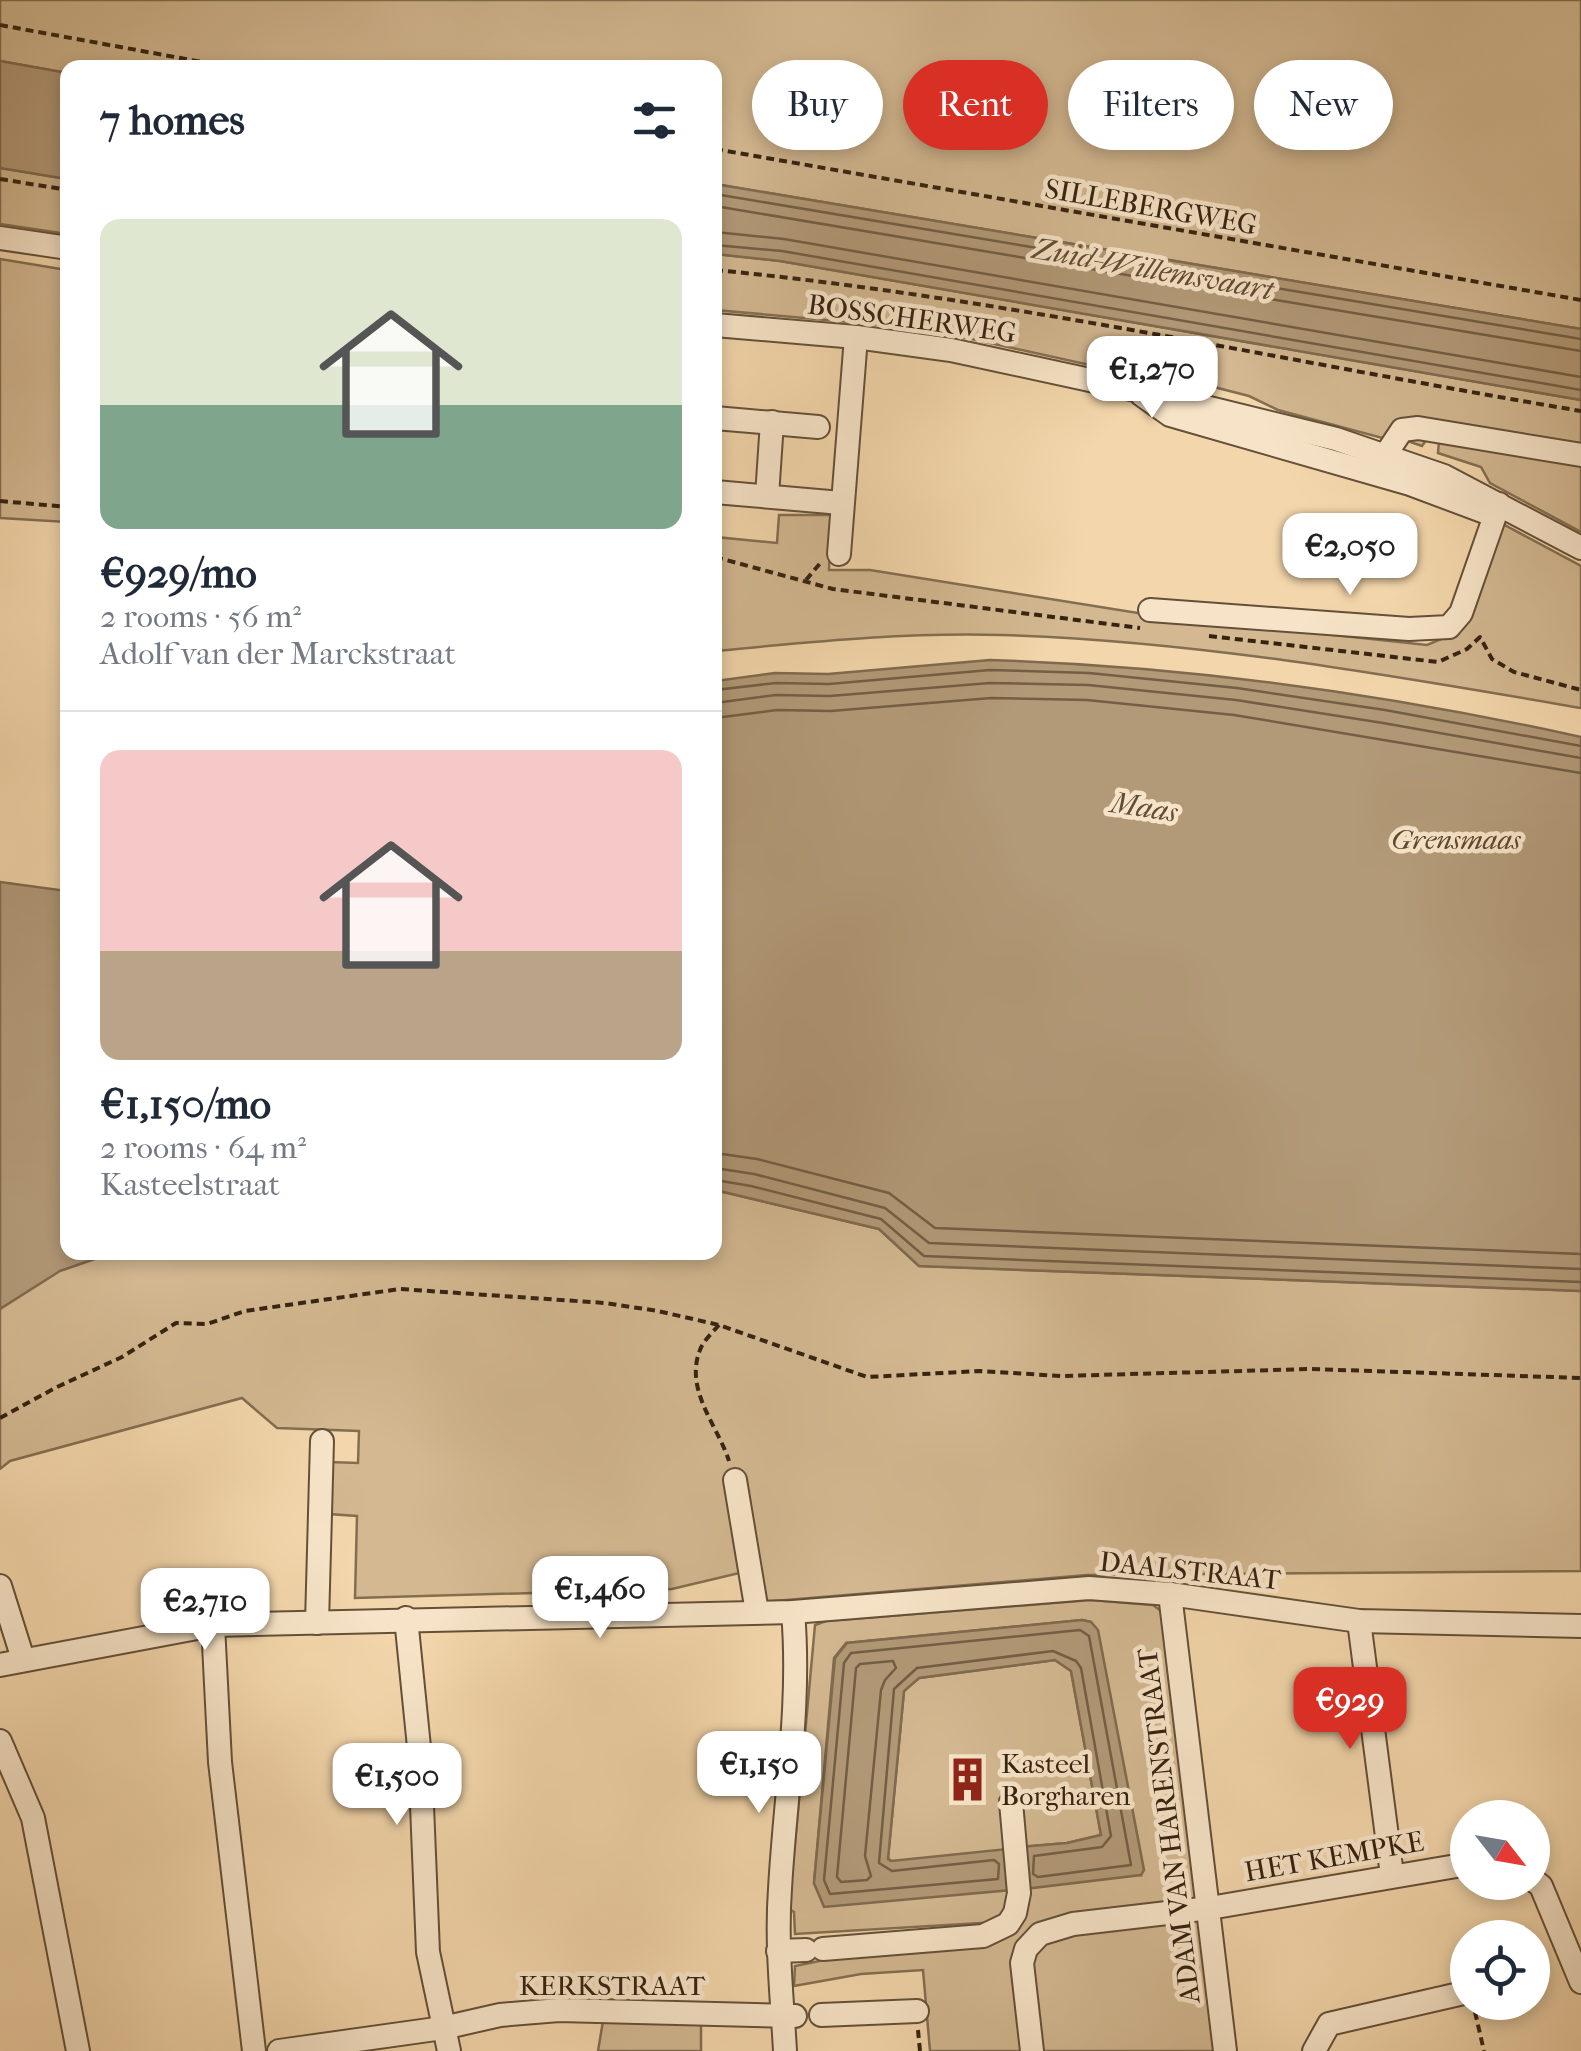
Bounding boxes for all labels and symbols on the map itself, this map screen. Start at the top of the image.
street label: SILLEBERGWEG [1042,172,1260,241]
water label: Zuid-Willemsvaart [1028,231,1278,308]
street label: BOSSCHERWEG [805,288,1018,349]
pin: €1,270 [1071,336,1233,421]
pin: €2,050 [1269,513,1431,598]
water label: Maas [1106,785,1180,830]
park label: Grensmaas [1391,823,1522,856]
street label: DAALSTRAAT [1098,1545,1283,1597]
pin: €1,460 [519,1556,681,1641]
pin: €2,710 [124,1568,286,1653]
street label: ADAM VAN HARENSTRAAT [1130,1645,1207,2006]
pin: €929 [1291,1667,1409,1752]
pin: €1,150 [678,1731,840,1816]
pin: €1,500 [316,1743,478,1828]
place label: Kasteel Borgharen [1001,1747,1131,1812]
building icon: Kasteel Borgharen [944,1755,992,1803]
north arrow [1450,1800,1550,1900]
street label: HET KEMPKE [1242,1824,1426,1889]
street label: KERKSTRAAT [519,1969,706,2002]

